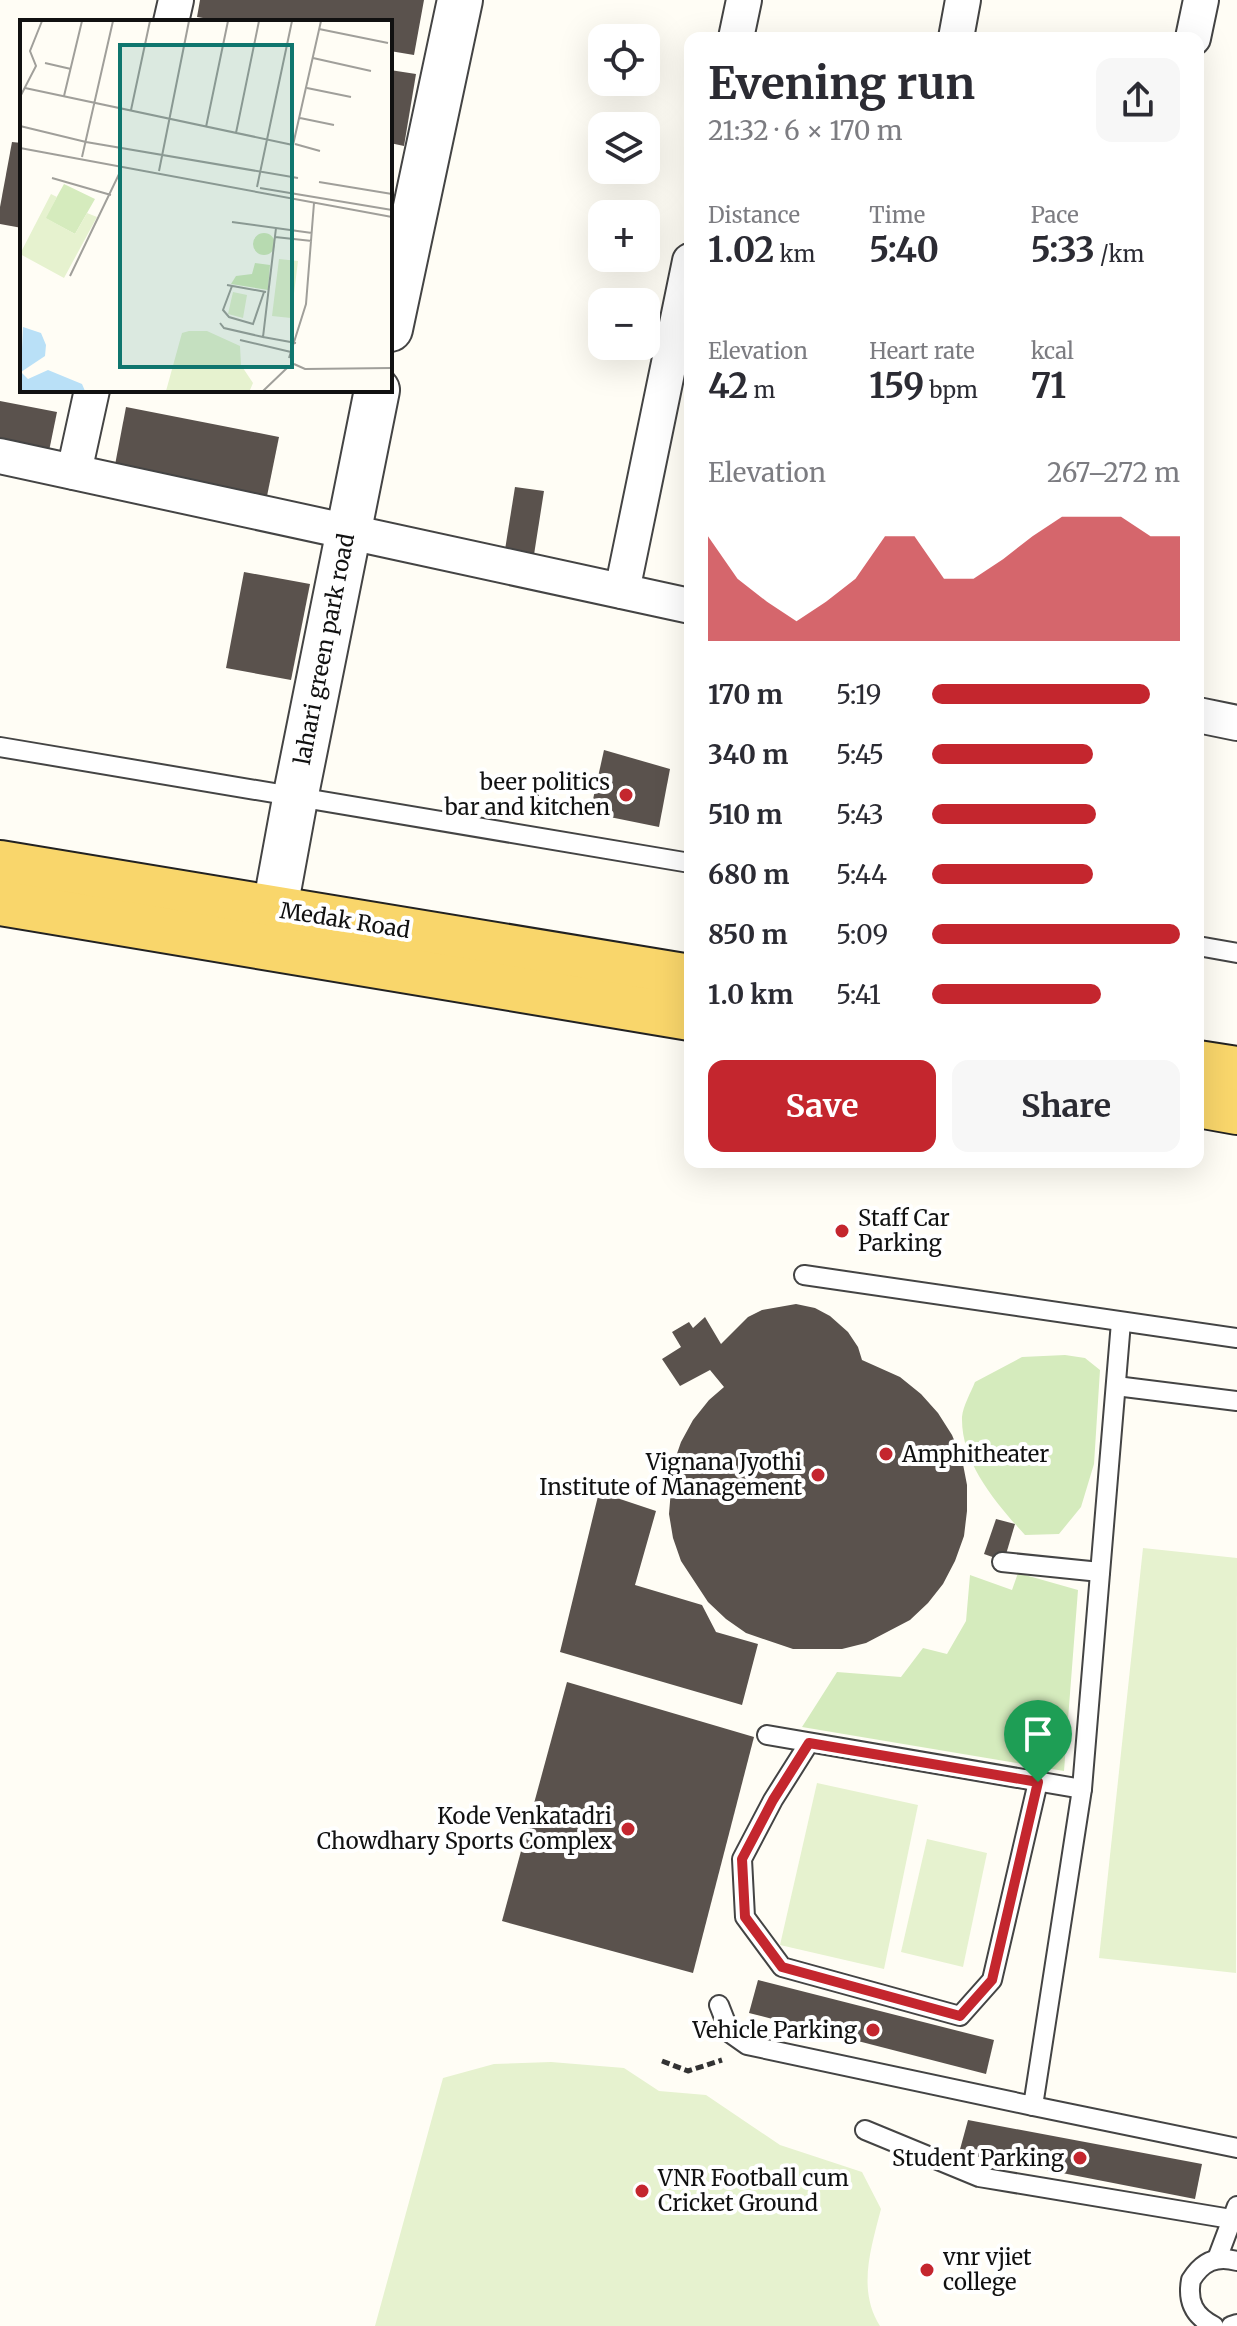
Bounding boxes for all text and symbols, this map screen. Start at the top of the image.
inset map [20,20,392,392]
map controls [588,24,660,360]
button: locate [588,24,660,96]
text: Evening run [708,56,975,111]
button: share [1096,58,1180,142]
button: layers [588,112,660,184]
text: 21:32 · 6 × 170 m [708,114,903,147]
button: + [588,200,660,272]
text: Distance [708,201,800,229]
text: Time [869,201,925,229]
text: Pace [1031,201,1079,229]
text: 1.02 [708,229,774,271]
text: 5:40 [869,229,939,271]
text: 5:33 [1031,229,1095,271]
text: km [774,240,815,268]
text: /km [1095,240,1144,268]
button: − [588,288,660,360]
text: Elevation [708,337,808,365]
text: Heart rate [869,337,975,365]
text: kcal [1031,337,1074,365]
text: 42 [708,365,748,407]
text: 159 [869,365,924,407]
text: 71 [1031,365,1066,407]
text: m [748,376,775,404]
text: bpm [924,376,978,404]
text: Elevation [708,456,826,489]
text: 267–272 m [1047,456,1180,489]
street label: lahari green park road [288,531,360,767]
text: 170 m [708,678,783,711]
text: 5:19 [836,678,882,711]
text: 340 m [708,738,788,771]
text: 5:45 [836,738,884,771]
place label: beer politics bar and kitchen [443,768,610,821]
marker: beer politics bar and kitchen [617,786,635,804]
text: 510 m [708,798,783,831]
text: 5:43 [836,798,884,831]
text: 680 m [708,858,789,891]
text: 5:44 [836,858,887,891]
street label: Medak Road [278,896,412,944]
text: 850 m [708,918,788,951]
text: 5:09 [836,918,888,951]
text: 1.0 km [708,978,793,1011]
text: 5:41 [836,978,881,1011]
button: Save [708,1060,936,1152]
button: Share [952,1060,1180,1152]
place label: Staff Car Parking [858,1204,950,1257]
marker: Staff Car Parking [833,1222,851,1240]
place label: Amphitheater [901,1440,1049,1468]
marker: Amphitheater [877,1445,895,1463]
place label: Vignana Jyothi Institute of Management [539,1448,802,1501]
marker: Vignana Jyothi Institute of Management [809,1466,827,1484]
pin [1004,1700,1072,1782]
icon: arrive [1016,1712,1060,1756]
place label: Kode Venkatadri Chowdhary Sports Complex [317,1802,612,1855]
marker: Kode Venkatadri Chowdhary Sports Complex [619,1820,637,1838]
place label: Vehicle Parking [692,2016,857,2044]
marker: Vehicle Parking [864,2021,882,2039]
place label: Student Parking [892,2144,1064,2172]
marker: Student Parking [1071,2149,1089,2167]
place label: VNR Football cum Cricket Ground [657,2164,849,2217]
marker: VNR Football cum Cricket Ground [633,2182,651,2200]
place label: vnr vjiet college [942,2243,1032,2296]
marker: vnr vjiet college [918,2261,936,2279]

